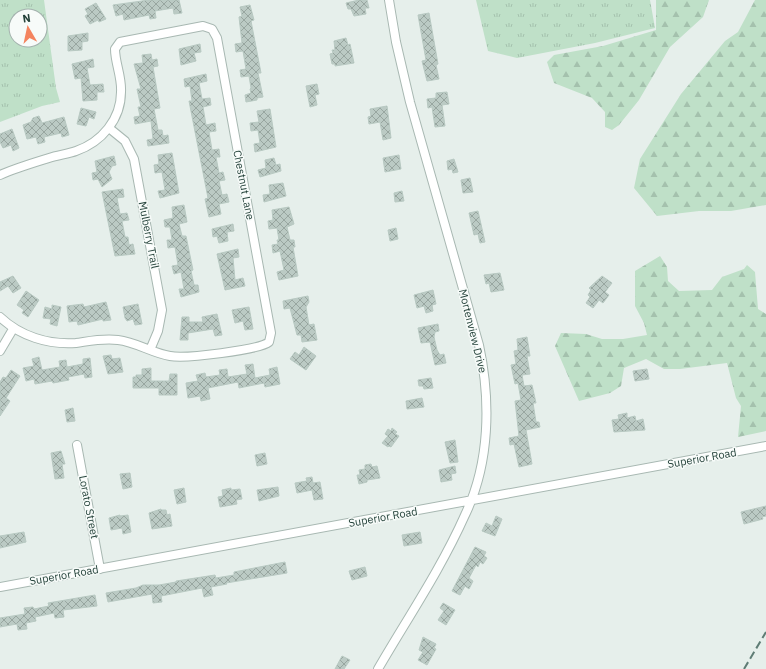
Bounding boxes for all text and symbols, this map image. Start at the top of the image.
north arrow [8,8,48,48]
text: N [21,11,31,26]
street label: Chestnut Lane [230,149,258,221]
street label: Mulberry Trail [136,200,162,270]
street label: Mortenview Drive [456,288,490,374]
street label: Superior Road [666,445,738,471]
street label: Lorato Street [76,474,102,540]
street label: Superior Road [347,504,419,530]
street label: Superior Road [28,562,100,588]

